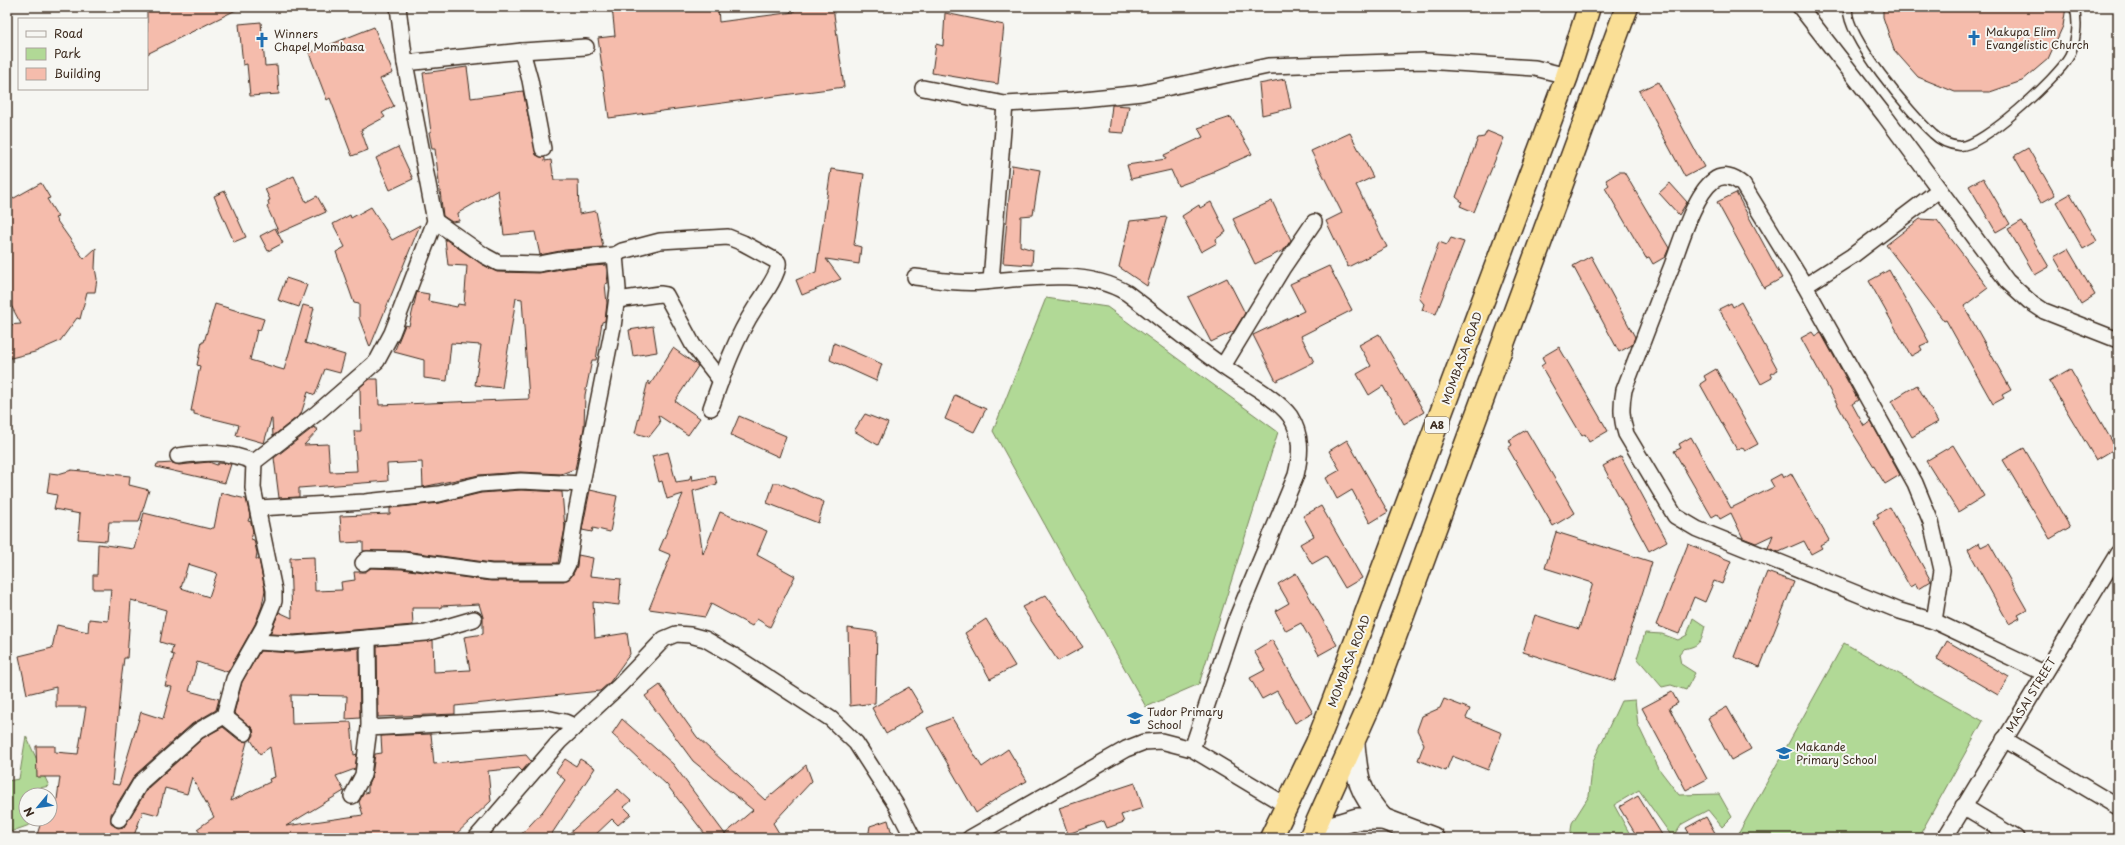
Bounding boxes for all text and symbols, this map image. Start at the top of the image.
legend [18,18,148,90]
place label: Makupa Elim Evangelistic Church [1986,23,2089,53]
text: Road [54,24,83,42]
place label: Winners Chapel Mombasa [274,25,365,55]
church icon: Makupa Elim Evangelistic Church [1965,29,1983,47]
church icon: Winners Chapel Mombasa [253,31,271,49]
text: Park [54,44,81,62]
text: Building [54,64,101,82]
street label: MOMBASA ROAD [1437,309,1486,407]
road number: A8 [1425,417,1449,433]
street label: MOMBASA ROAD [1323,612,1374,709]
street label: MASAI STREET [2001,654,2060,736]
place label: Tudor Primary School [1147,703,1223,733]
school or university icon: Tudor Primary School [1126,709,1144,727]
place label: Makande Primary School [1796,738,1877,768]
school or university icon: Makande Primary School [1775,744,1793,762]
north arrow [18,787,58,827]
text: N [19,804,38,820]

